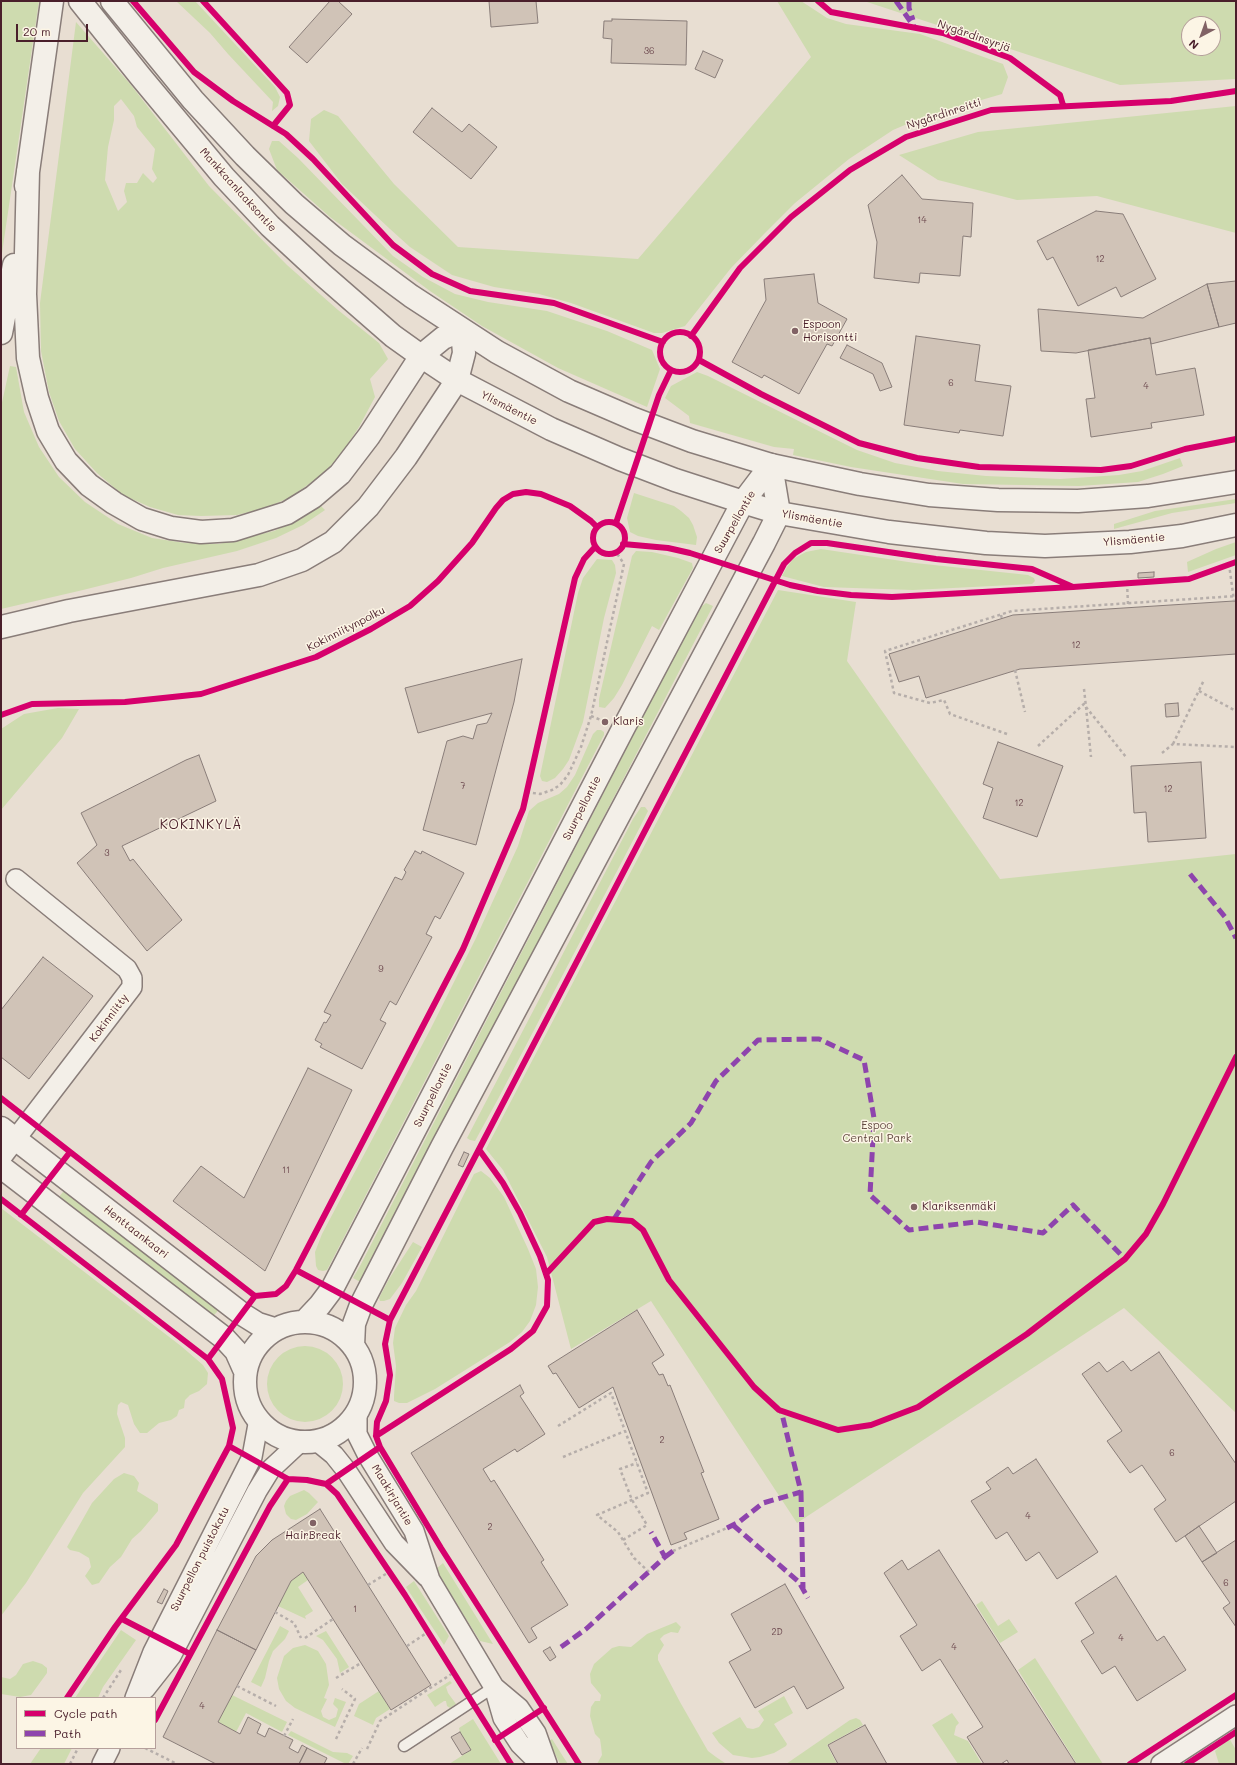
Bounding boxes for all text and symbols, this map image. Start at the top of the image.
scale bar [18,16,90,42]
north arrow [1181,16,1221,56]
street label: Nygårdinsyrjä [936,17,1012,55]
text: 20 m [23,23,51,39]
text: N [1185,36,1202,53]
house number: 36 [644,46,654,56]
street label: Nygårdinreitti [905,96,983,132]
street label: Mankkaanlaaksontie [197,145,279,235]
house number: 14 [917,215,927,225]
house number: 12 [1095,254,1105,264]
place label: Espoon Horisontti [803,318,857,344]
marker: Espoon Horisontti [790,326,800,336]
house number: 6 [948,378,954,388]
house number: 4 [1143,381,1149,391]
street label: Ylismäentie [478,388,540,428]
street label: Suurpellontie [712,488,758,556]
street label: Ylismäentie [780,507,844,531]
street label: Ylismäentie [1102,531,1166,549]
street label: Kokinniitynpolku [305,604,387,654]
house number: 12 [1071,640,1081,650]
place label: Klaris [613,715,644,729]
marker: Klaris [600,717,610,727]
street label: Suurpellontie [560,774,604,842]
house number: 7 [460,781,466,791]
house number: 12 [1163,784,1173,794]
house number: 12 [1014,798,1024,808]
district label: KOKINKYLÄ [160,817,242,833]
house number: 3 [104,848,110,858]
house number: 9 [378,964,384,974]
street label: Kokinniitty [87,991,131,1045]
street label: Suurpellontie [411,1061,455,1129]
park label: Espoo Central Park [842,1119,912,1145]
house number: 11 [282,1165,290,1175]
place label: Klariksenmäki [922,1200,996,1214]
marker: Klariksenmäki [909,1202,919,1212]
street label: Henttaankaari [101,1203,171,1261]
house number: 2 [659,1435,665,1445]
house number: 6 [1169,1448,1175,1458]
street label: Maakirjantie [369,1462,415,1528]
street label: Suurpellon puistokatu [168,1505,232,1613]
house number: 4 [1025,1511,1031,1521]
marker: HairBreak [308,1518,318,1528]
house number: 2 [487,1522,493,1532]
place label: HairBreak [285,1529,341,1543]
house number: 6 [1223,1578,1229,1588]
house number: 1 [353,1604,357,1614]
house number: 2D [771,1627,783,1637]
house number: 4 [1118,1633,1124,1643]
house number: 4 [951,1642,957,1652]
legend [16,1697,156,1749]
house number: 4 [199,1701,205,1711]
text: Cycle path [54,1705,117,1721]
text: Path [54,1725,81,1741]

